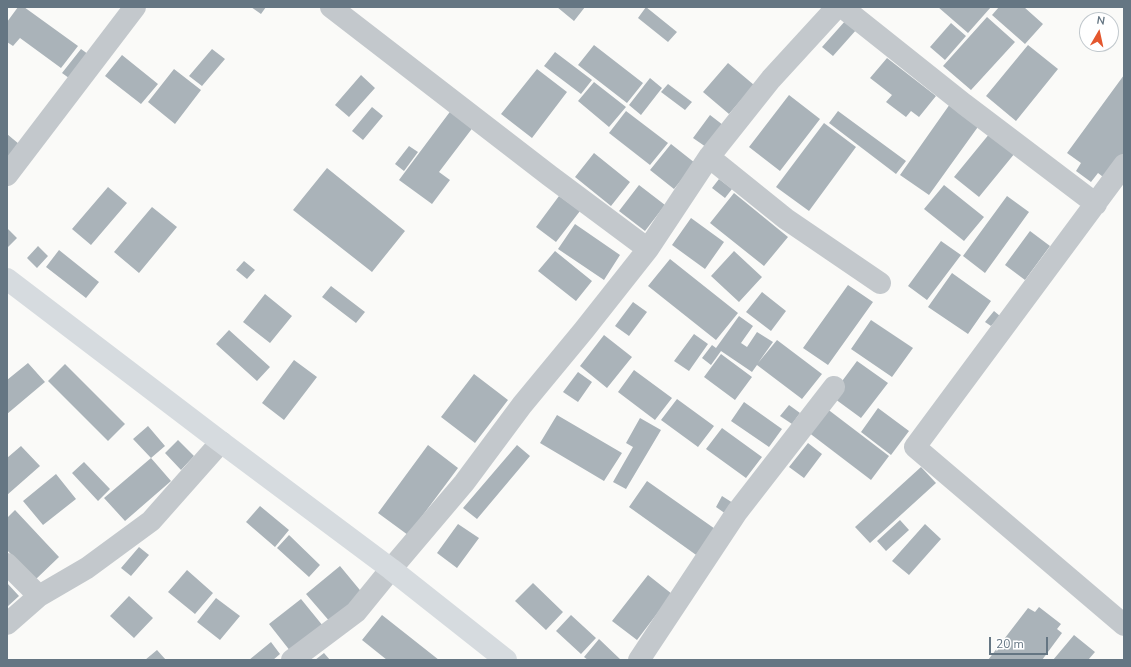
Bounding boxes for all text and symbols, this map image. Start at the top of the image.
north arrow [1079,12,1119,52]
text: N [1096,13,1106,29]
scale bar [991,629,1050,655]
text: 20 m [996,636,1024,652]

